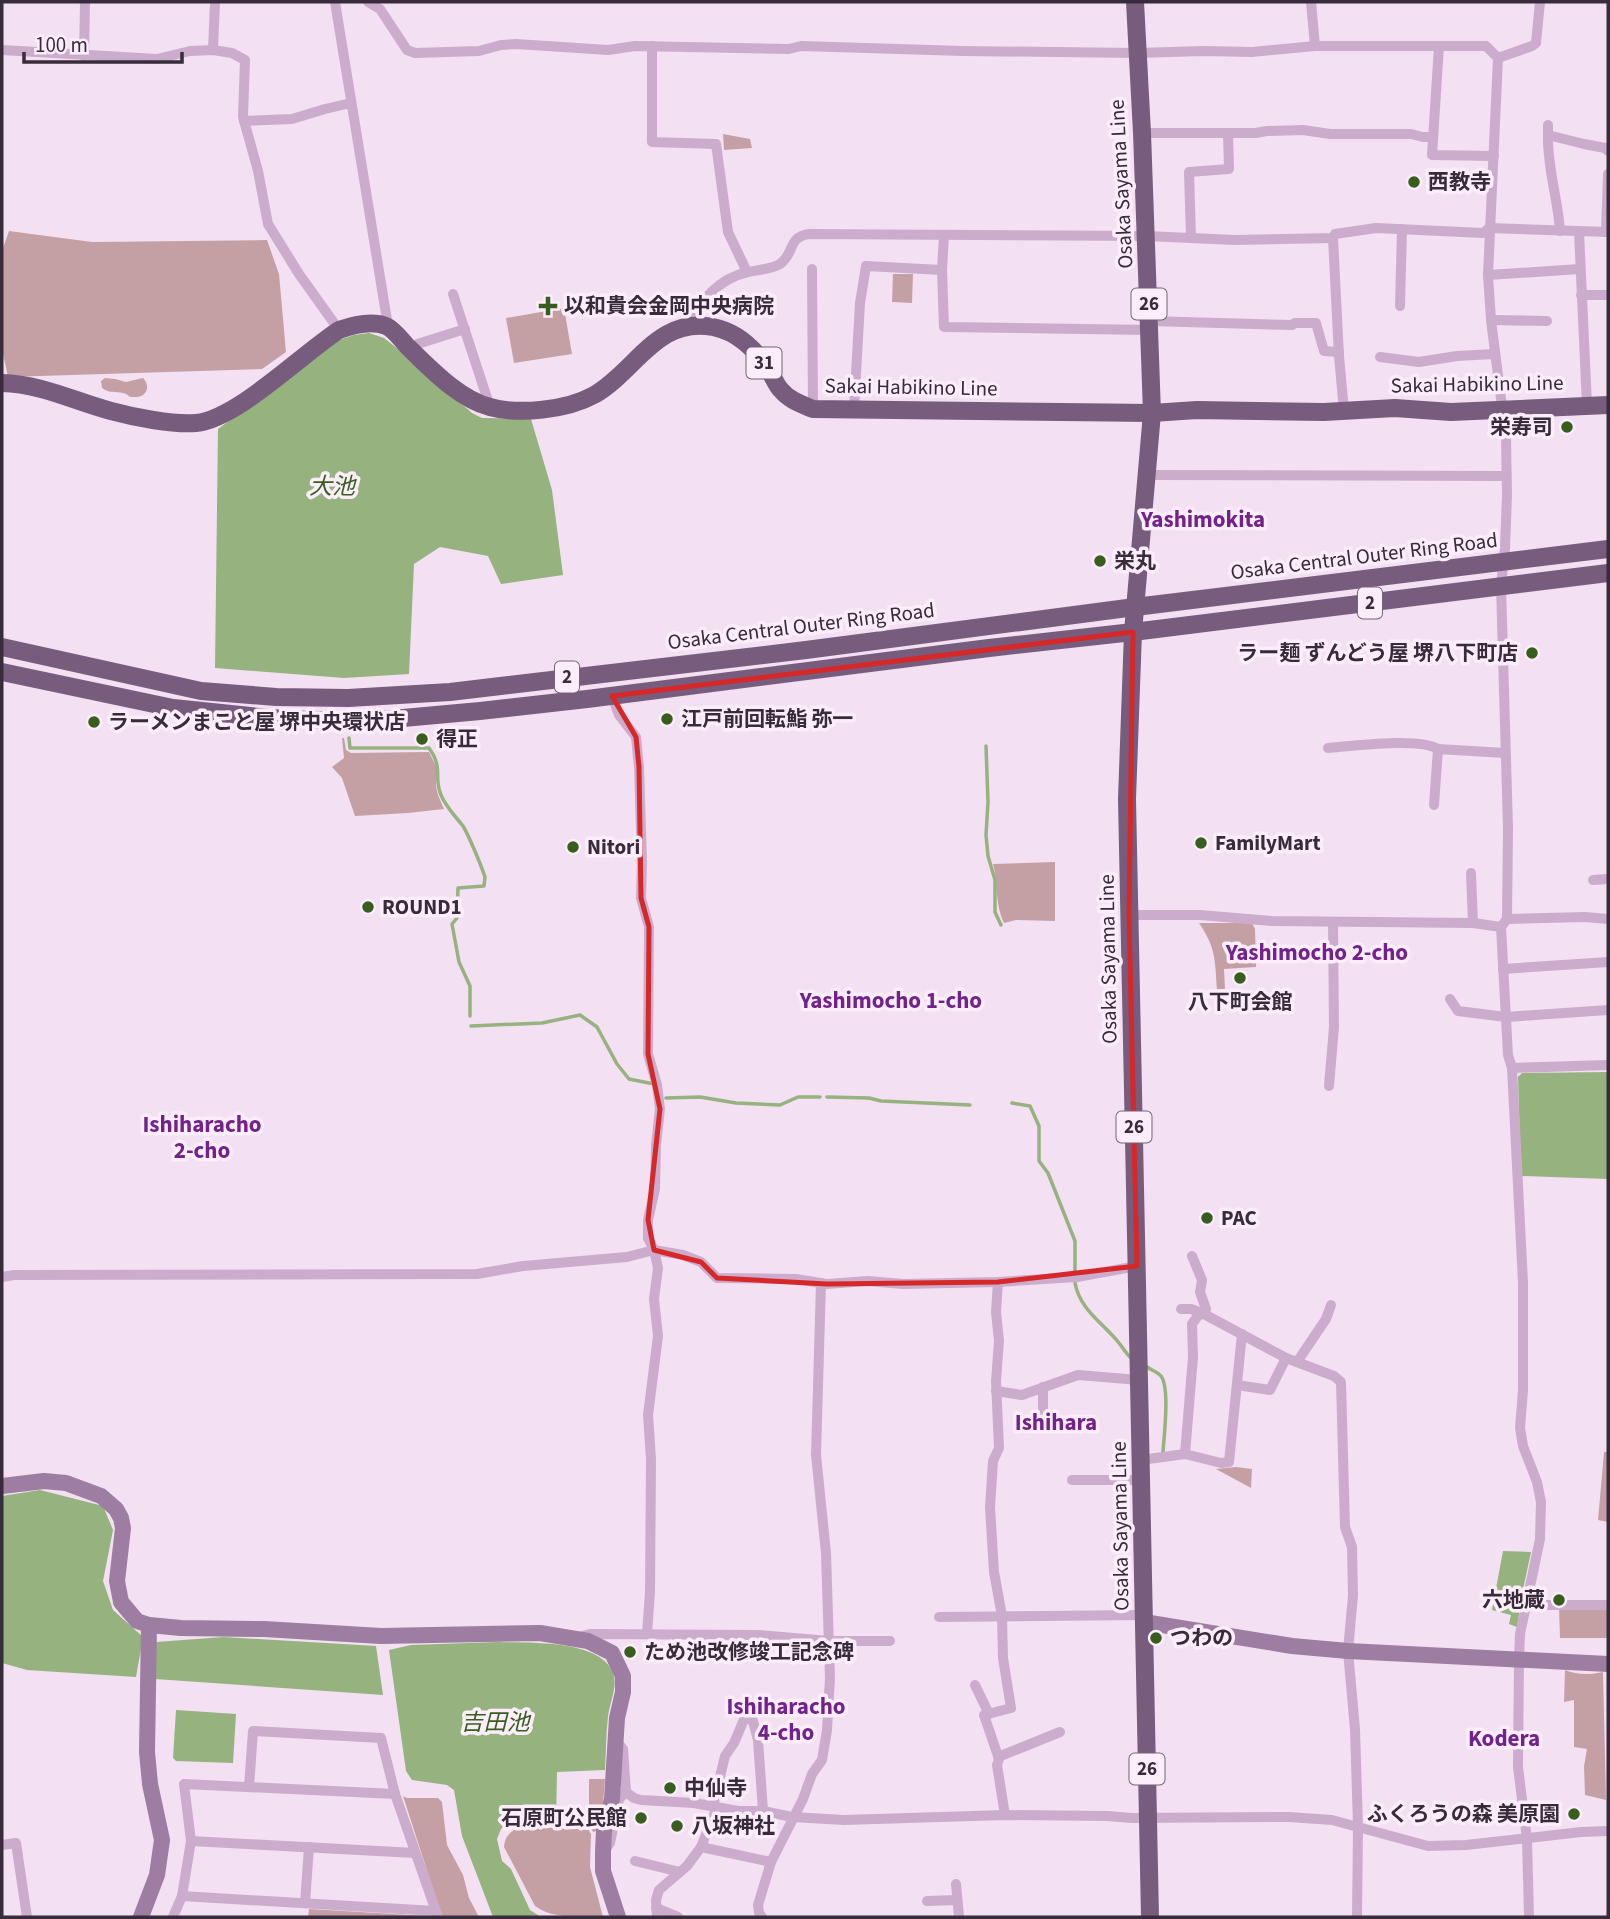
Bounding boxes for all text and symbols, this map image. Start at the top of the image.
scale bar [24,21,182,65]
text: 100 m [35,30,88,60]
street label: Osaka Sayama Line [1102,99,1140,269]
place label: 西教寺 [1428,167,1491,197]
marker: 西教寺 [1406,174,1422,190]
road number: 26 [1132,288,1166,320]
place label: 以和貴会金岡中央病院 [564,291,774,321]
marker: 以和貴会金岡中央病院 [538,296,558,316]
road number: 31 [746,348,782,378]
street label: Sakai Habikino Line [1390,367,1564,401]
street label: Sakai Habikino Line [824,370,998,404]
place label: 栄寿司 [1490,412,1553,442]
marker: 栄寿司 [1559,419,1575,435]
water label: 大池 [309,470,357,503]
district label: Yashimokita [1140,503,1265,536]
street label: Osaka Central Outer Ring Road [1229,525,1499,587]
place label: 栄丸 [1114,546,1156,576]
marker: 栄丸 [1092,553,1108,569]
road number: 2 [1358,588,1382,618]
street label: Osaka Central Outer Ring Road [666,595,936,657]
place label: ラー麺 ずんどう屋 堺八下町店 [1237,638,1518,668]
marker: ラー麺 ずんどう屋 堺八下町店 [1524,645,1540,661]
road number: 2 [555,662,579,692]
place label: 江戸前回転鮨 弥一 [681,704,853,734]
place label: ラーメンまこと屋 堺中央環状店 [108,707,405,737]
marker: 江戸前回転鮨 弥一 [659,711,675,727]
marker: ラーメンまこと屋 堺中央環状店 [86,714,102,730]
place label: 得正 [436,724,478,754]
marker: 得正 [414,731,430,747]
place label: FamilyMart [1215,828,1320,858]
place label: Nitori [587,832,640,862]
marker: FamilyMart [1193,835,1209,851]
marker: Nitori [565,839,581,855]
street label: Osaka Sayama Line [1092,874,1124,1044]
place label: ROUND1 [382,892,462,922]
marker: ROUND1 [360,899,376,915]
district label: Yashimocho 2-cho [1225,936,1408,969]
marker: 八下町会館 [1232,970,1248,986]
district label: Yashimocho 1-cho [799,984,982,1017]
place label: 八下町会館 [1188,987,1293,1017]
district label: Ishiharacho 2-cho [142,1108,262,1167]
road number: 26 [1116,1112,1152,1142]
place label: PAC [1221,1203,1257,1233]
marker: PAC [1199,1210,1215,1226]
district label: Ishihara [1015,1406,1097,1439]
street label: Osaka Sayama Line [1104,1441,1136,1611]
place label: 六地蔵 [1482,1585,1545,1615]
marker: 六地蔵 [1551,1592,1567,1608]
place label: つわの [1170,1623,1233,1653]
marker: つわの [1148,1630,1164,1646]
place label: ため池改修竣工記念碑 [644,1637,854,1667]
marker: ため池改修竣工記念碑 [622,1644,638,1660]
district label: Ishiharacho 4-cho [726,1690,846,1749]
water label: 吉田池 [461,1706,532,1739]
district label: Kodera [1468,1722,1540,1755]
road number: 26 [1130,1754,1164,1784]
place label: 中仙寺 [684,1773,747,1803]
marker: 中仙寺 [662,1780,678,1796]
place label: ふくろうの森 美原園 [1367,1799,1560,1829]
place label: 石原町公民館 [501,1803,627,1833]
marker: ふくろうの森 美原園 [1566,1806,1582,1822]
marker: 石原町公民館 [633,1810,649,1826]
place label: 八坂神社 [691,1811,775,1841]
marker: 八坂神社 [669,1818,685,1834]

